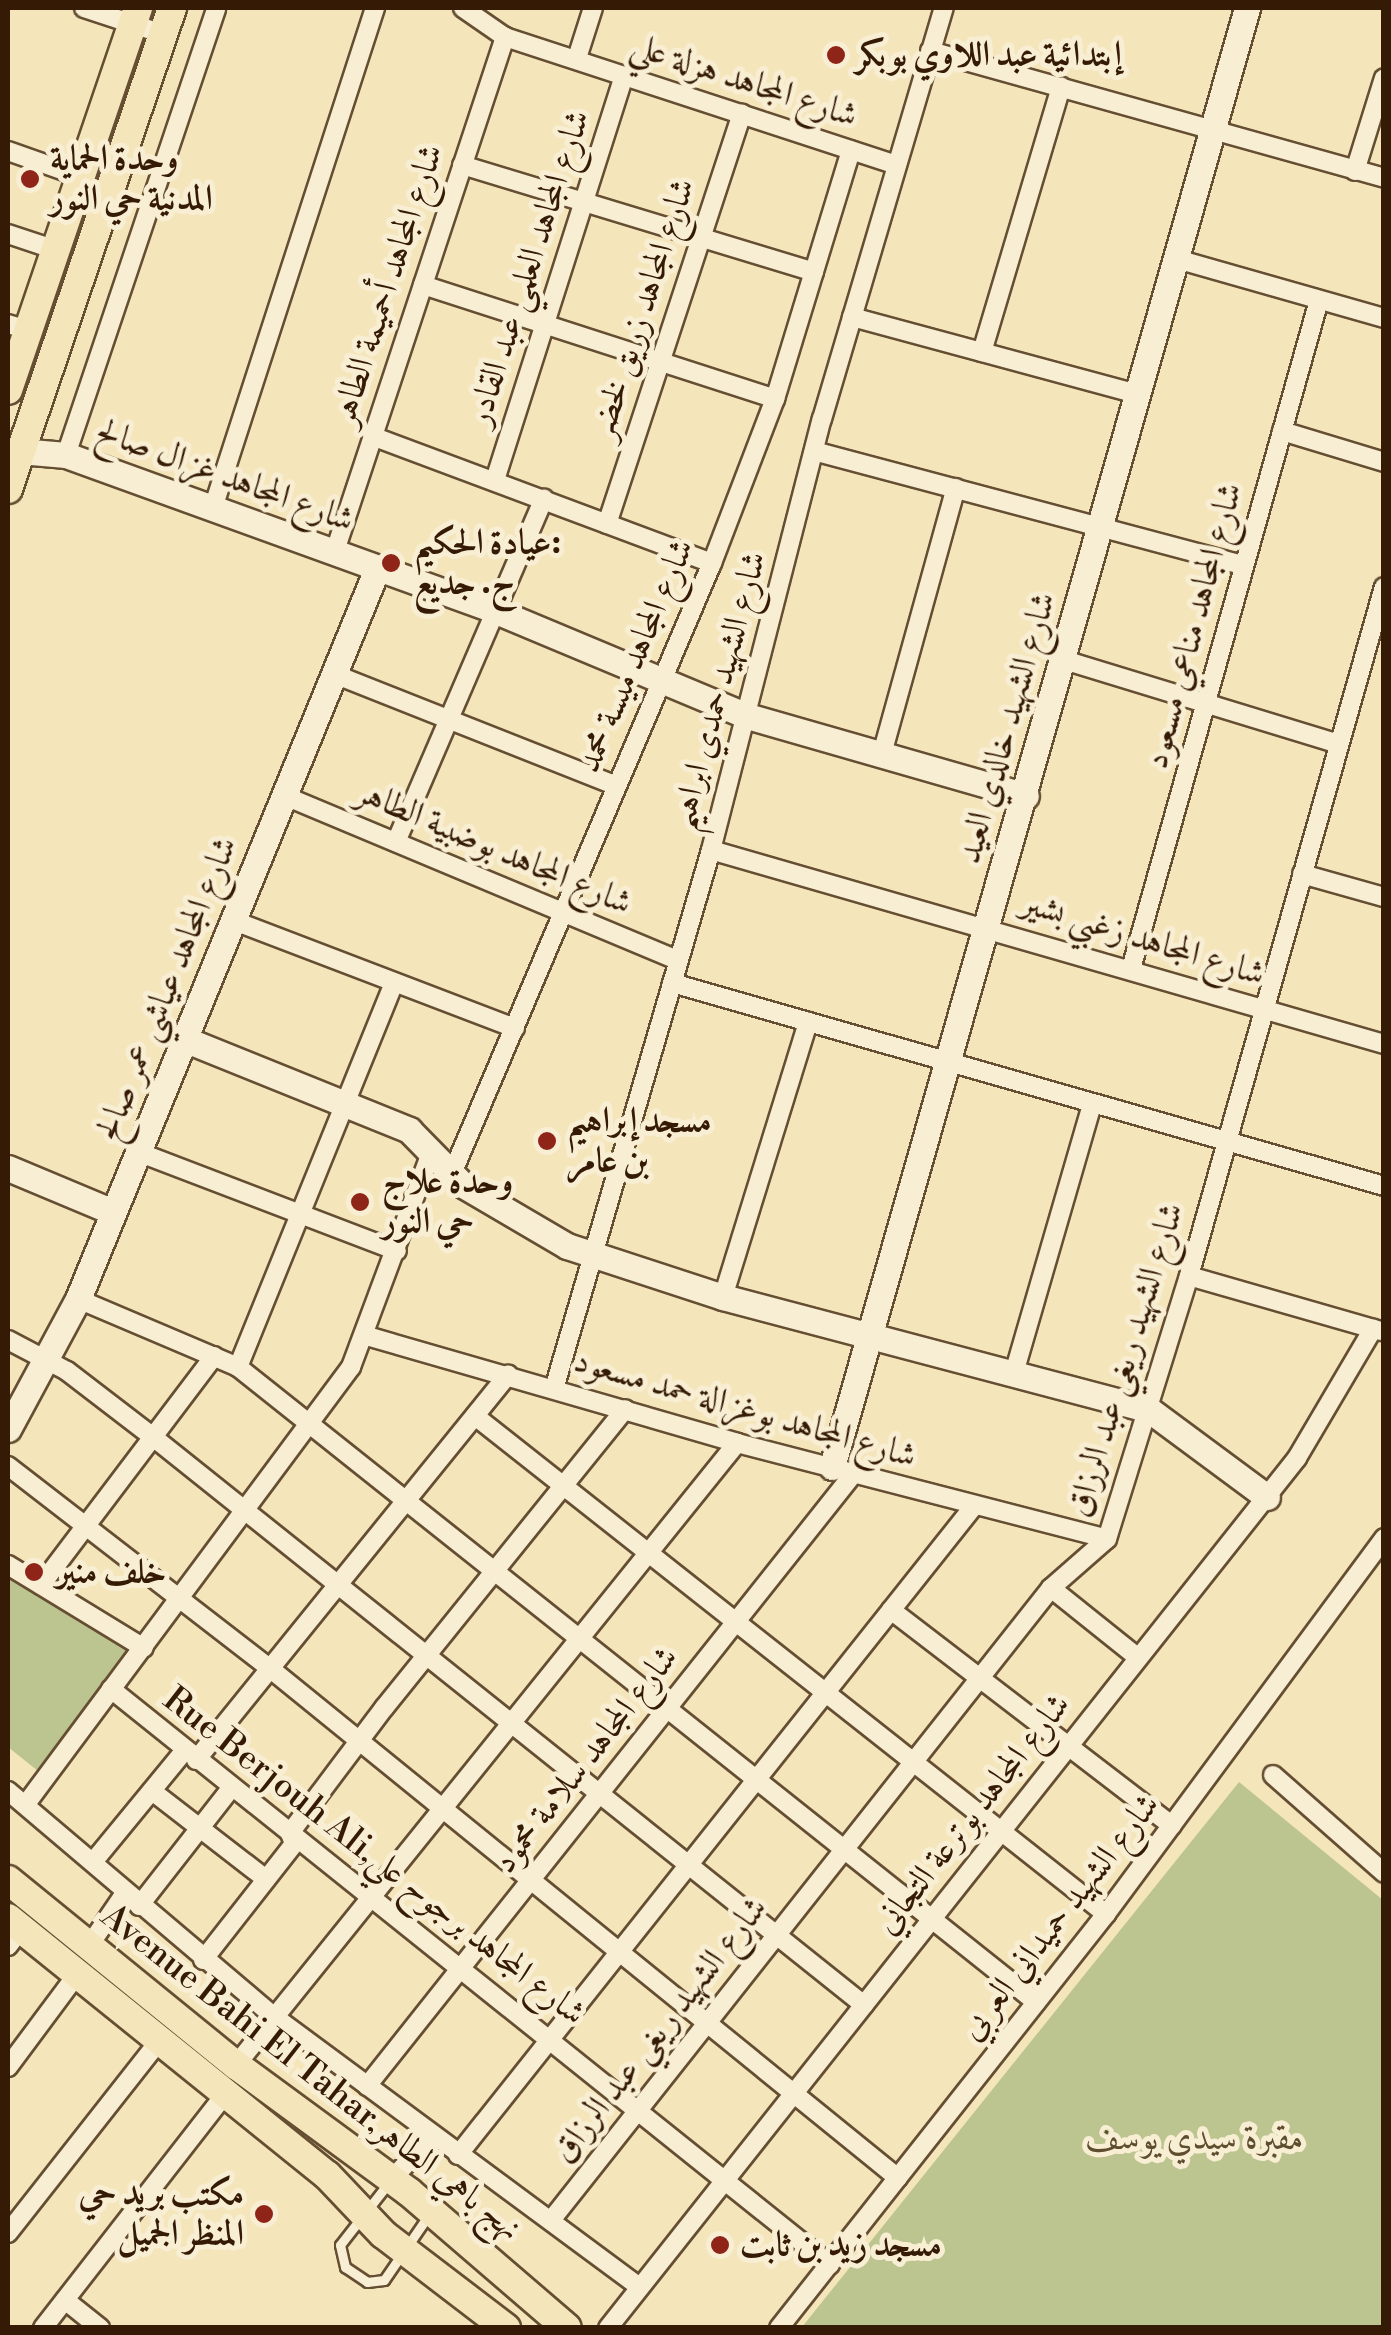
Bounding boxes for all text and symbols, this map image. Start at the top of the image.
street label: شارع المجاهد هزلة علي [625,25,863,137]
place label: إبتدائية عبد اللاوي بوبكر [856,34,1122,76]
marker: إبتدائية عبد اللاوي بوبكر [825,44,847,66]
street label: شارع المجاهد العلمي عبد القادر [458,105,600,431]
place label: وحدة الحماية المدنية حي النور [50,138,213,220]
street label: شارع المجاهد أحميمة الطاهر [323,139,453,431]
marker: وحدة الحماية المدنية حي النور [19,168,41,190]
street label: شارع المجاهد زريق لخضر [581,173,705,445]
street label: شارع المجاهد غزال صالح [90,410,360,542]
street label: شارع المجاهد مناعي مسعود [1136,478,1252,774]
place label: عيادة الحكيم: ج. جديع [414,522,561,604]
street label: شارع المجاهد ميسة محمد [568,533,704,779]
street label: شارع الشهيد حمدي ابراهيم [662,547,776,835]
marker: عيادة الحكيم: ج. جديع [378,550,404,576]
street label: شارع الشهيد خالدي العيد [948,588,1066,868]
street label: شارع المجاهد بوضبية الطاهر [350,771,638,925]
street label: شارع المجاهد عياشي عمر صالح [87,831,247,1147]
street label: شارع المجاهد زغبي بشير [1016,882,1270,996]
place label: مسجد إبراهيم بن عامر [567,1100,712,1182]
marker: مسجد إبراهيم بن عامر [536,1130,558,1152]
place label: وحدة علاج حي النور [382,1161,513,1243]
marker: وحدة علاج حي النور [347,1189,373,1215]
street label: شارع الشهيد ريغي عبد الرزاق [1058,1198,1194,1522]
street label: شارع المجاهد بوغزالة حمد مسعود [569,1340,921,1478]
place label: خلف منير [56,1551,166,1593]
marker: خلف منير [21,1559,47,1585]
street label: شارع المجاهد سلامة محمود [484,1638,688,1882]
street label: Rue Berjouh Ali,شارع المجاهد برجوح علي [154,1679,594,2035]
street label: شارع المجاهد بوترعة التجاني [866,1685,1080,1943]
street label: شارع الشهيد حميداني العربي [951,1785,1169,2049]
street label: شارع الشهيد ريغي عبد الرزاق [543,1889,777,2171]
street label: Avenue Bahi El Tahar,نهج باهي الطاهر [92,1896,530,2250]
park label: مقبرة سيدي يوسف [1086,2118,1304,2160]
place label: مكتب بريد حي المنظر الجميل [78,2173,244,2255]
marker: مكتب بريد حي المنظر الجميل [253,2203,275,2225]
place label: مسجد زيد بن ثابت [740,2224,942,2266]
marker: مسجد زيد بن ثابت [709,2234,731,2256]

